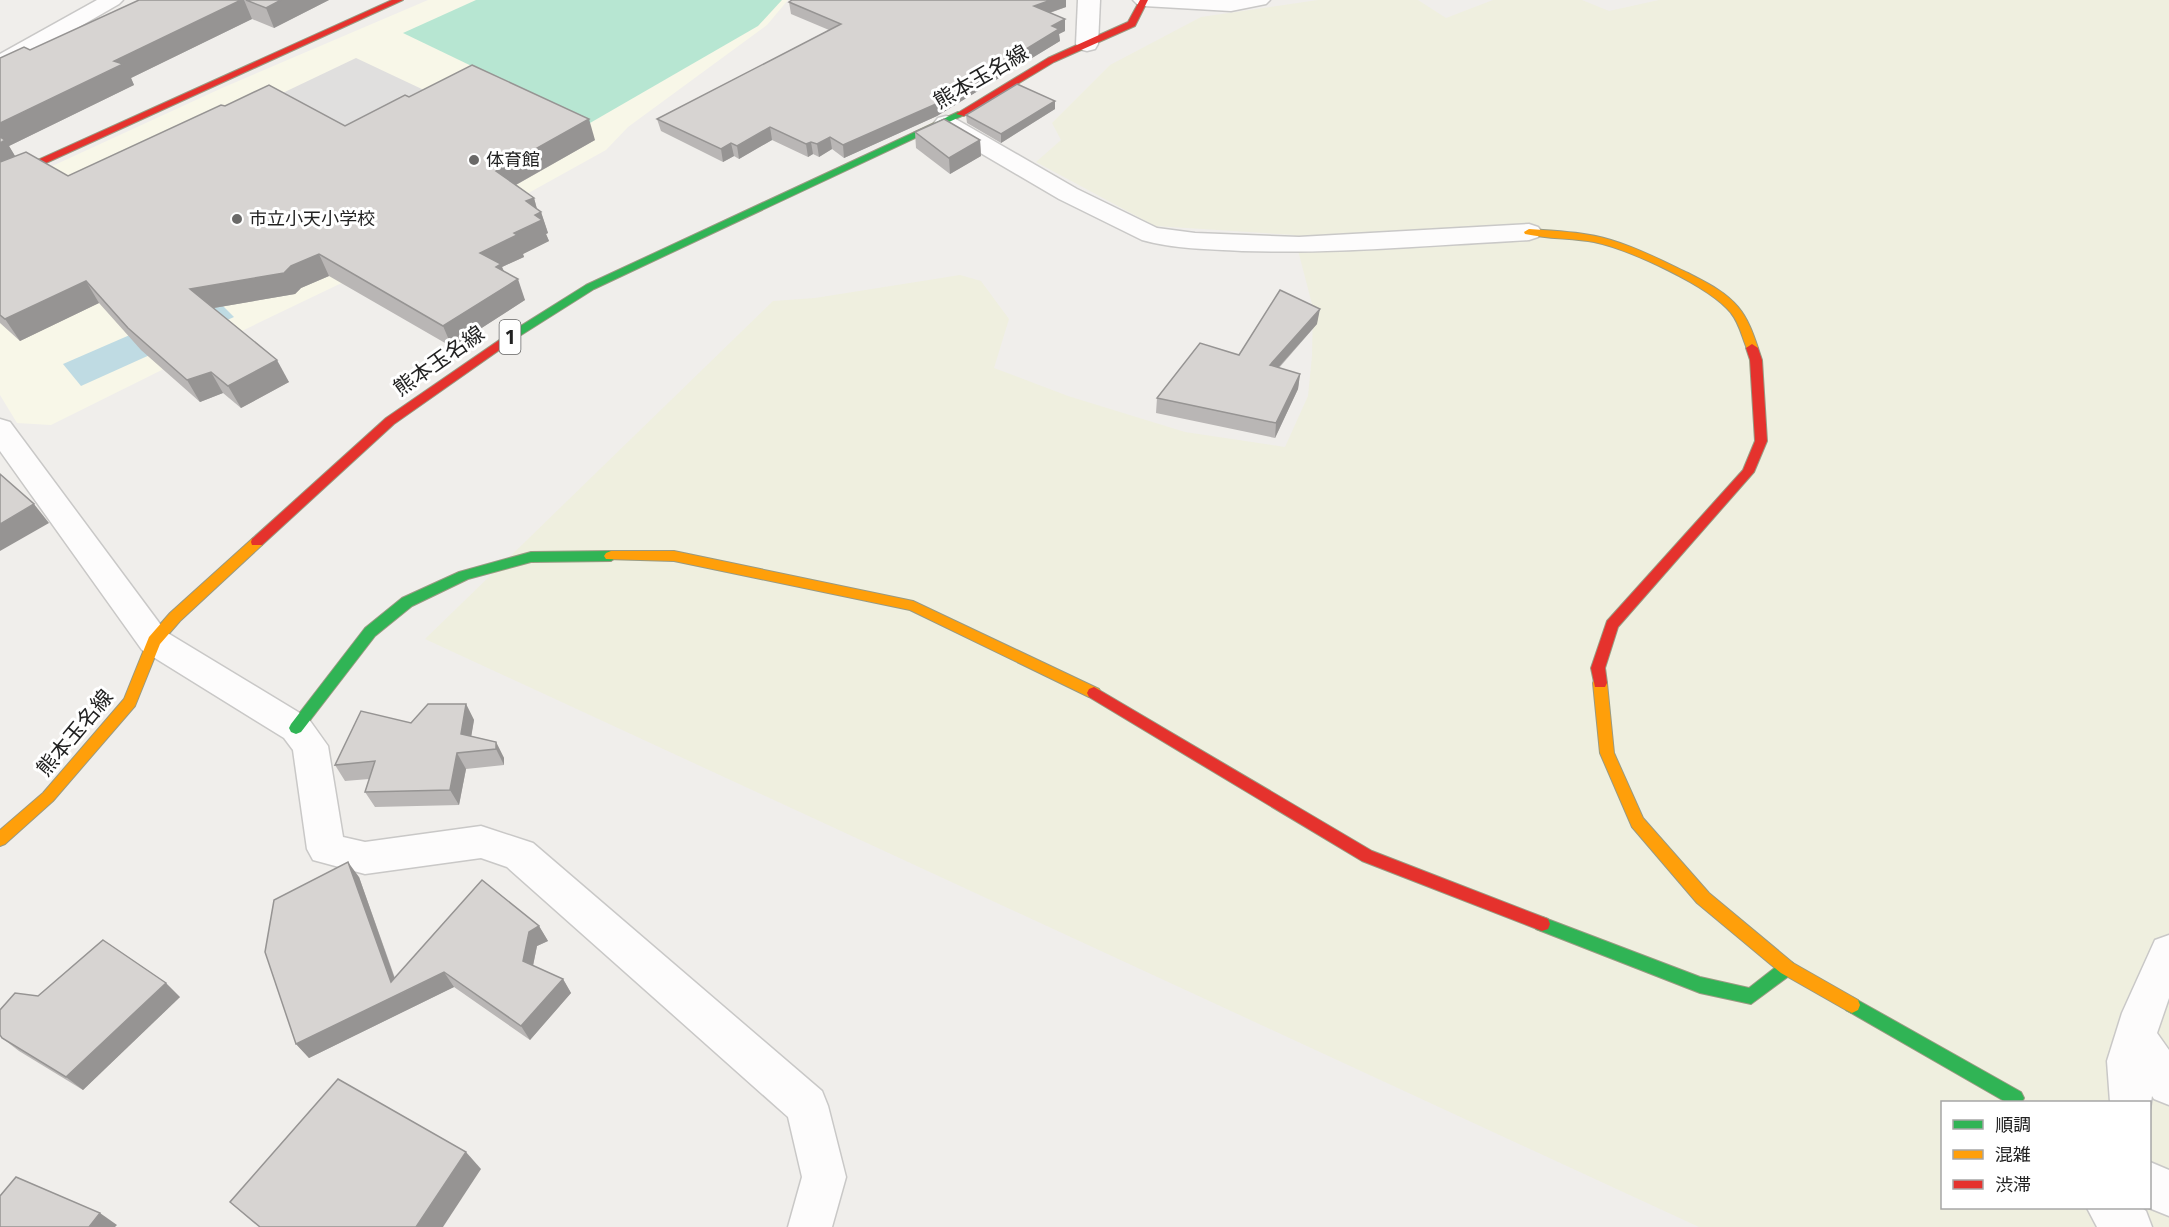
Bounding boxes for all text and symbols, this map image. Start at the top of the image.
street label: 熊本玉名線 [929,39,1033,115]
place label: 体育館 [486,149,540,171]
marker: 体育館 [467,153,481,167]
place label: 市立小天小学校 [249,208,375,230]
marker: 市立小天小学校 [230,212,244,226]
street label: 熊本玉名線 [389,320,489,402]
road number: 1 [500,320,520,354]
street label: 熊本玉名線 [31,684,119,782]
legend [1941,1101,2151,1209]
text: 順調 [1995,1114,2031,1136]
text: 混雑 [1995,1144,2031,1166]
text: 渋滞 [1995,1174,2031,1196]

